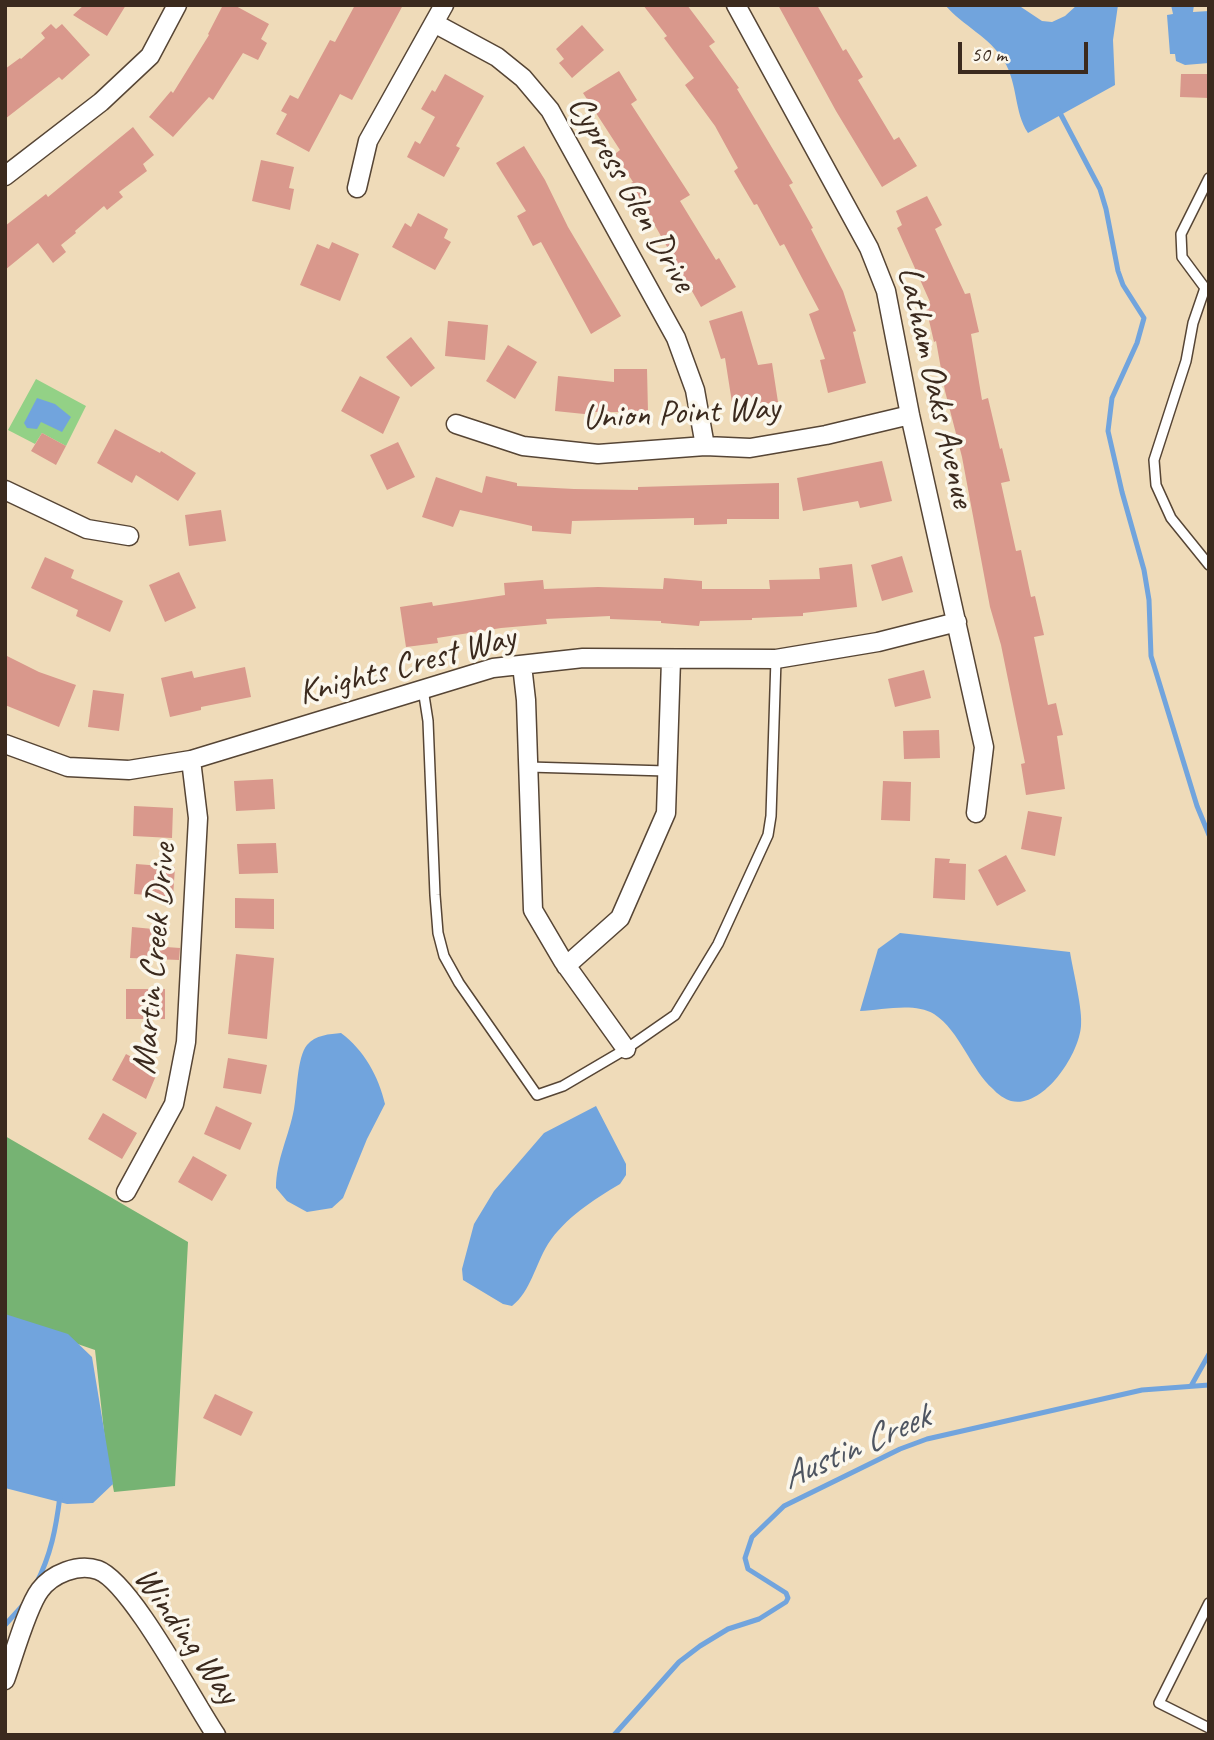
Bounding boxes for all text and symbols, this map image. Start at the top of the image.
scale bar [962,28,1092,72]
text: 50 m [971,41,1007,67]
street label: Cypress Glen Drive [558,88,704,300]
street label: Latham Oaks Avenue [887,262,983,512]
street label: Union Point Way [581,388,781,440]
street label: Knights Crest Way [294,617,520,715]
street label: Martin Creek Drive [124,842,186,1076]
water label: Austin Creek [775,1396,937,1500]
street label: Winding Way [124,1560,248,1712]

